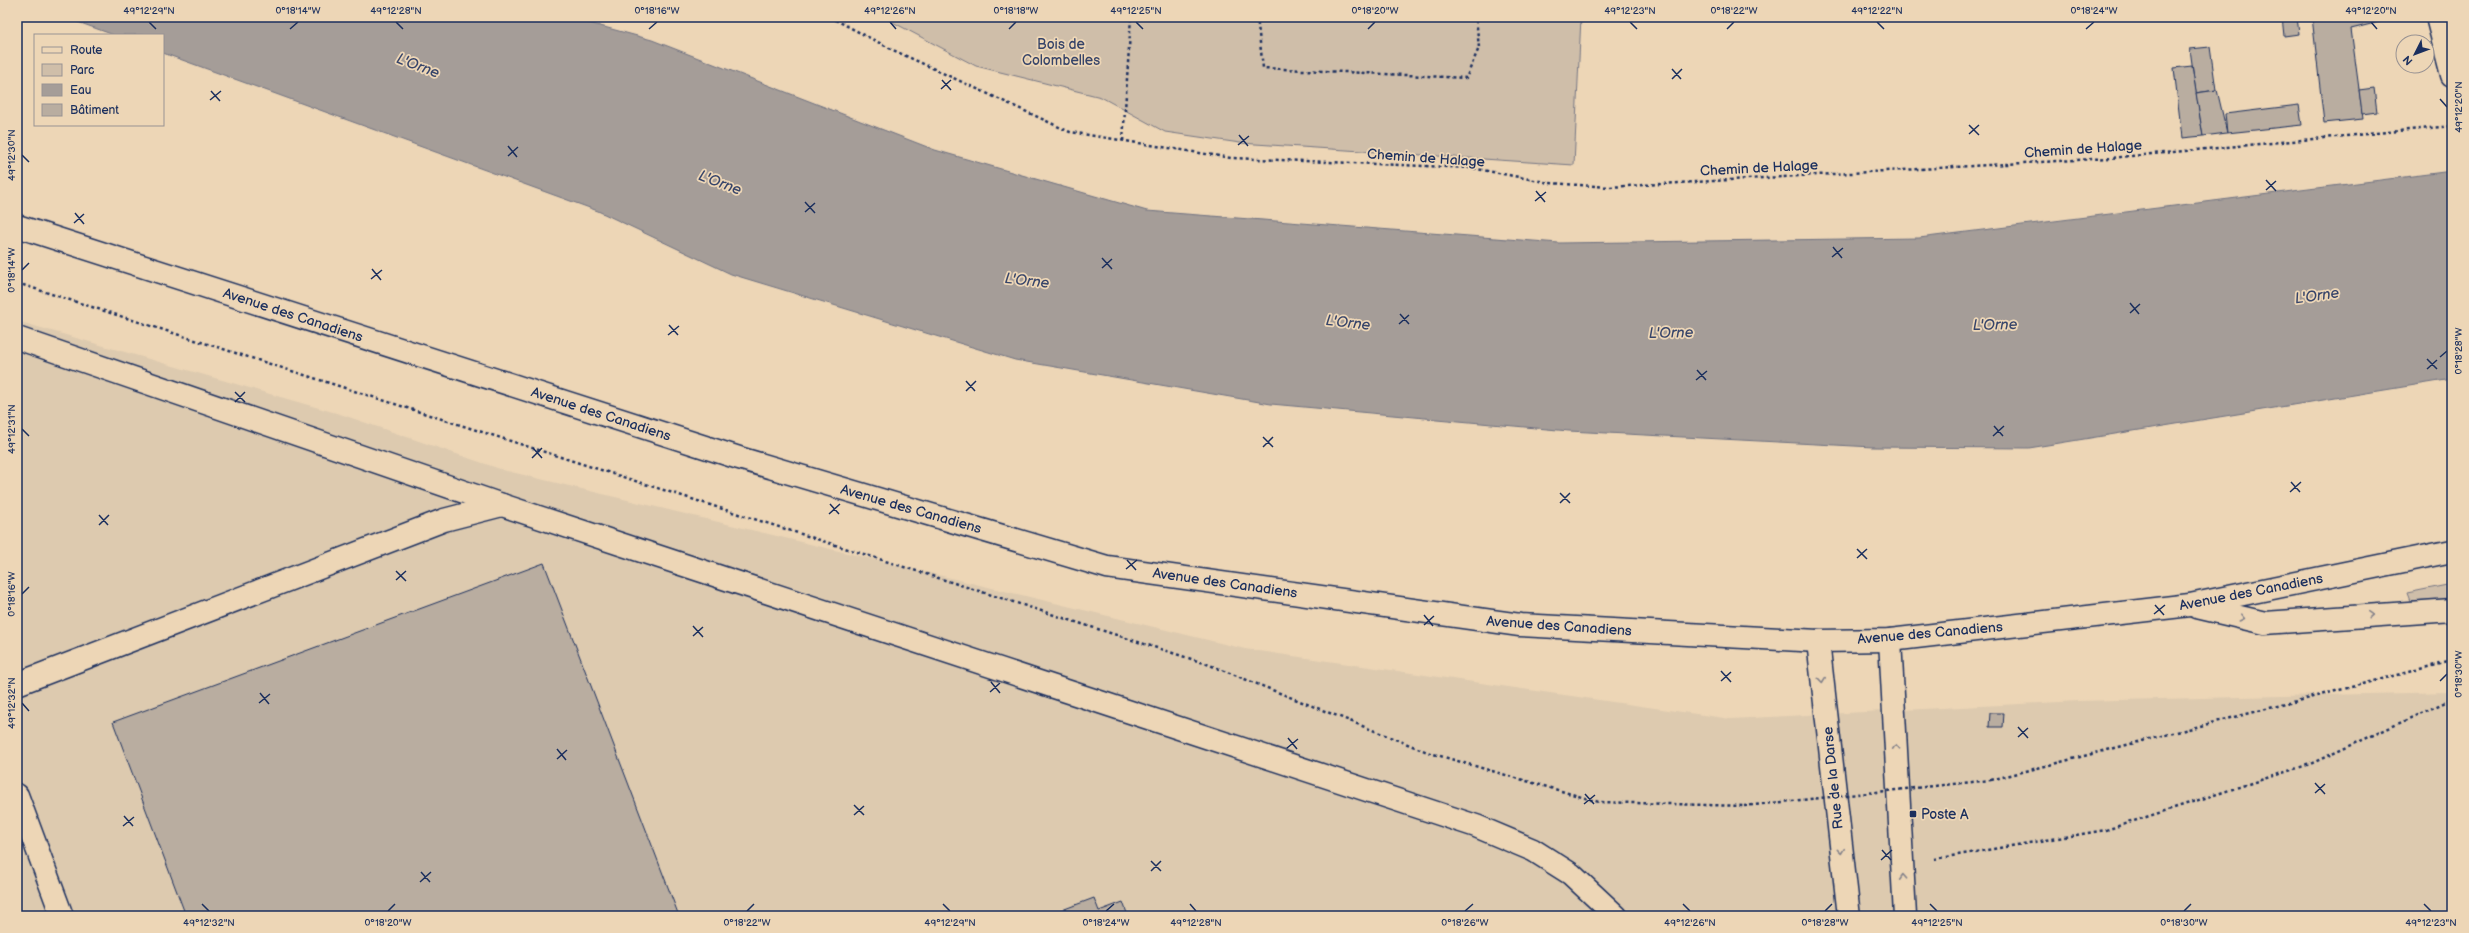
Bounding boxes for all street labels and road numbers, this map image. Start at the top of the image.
street label: Chemin de Halage [2023,136,2143,162]
street label: Chemin de Halage [1366,145,1486,171]
street label: Chemin de Halage [1700,156,1818,180]
street label: Avenue des Canadiens [221,284,365,346]
street label: Avenue des Canadiens [529,383,673,445]
street label: Avenue des Canadiens [839,481,984,537]
street label: Avenue des Canadiens [1152,564,1299,602]
street label: Avenue des Canadiens [2178,570,2324,614]
street label: Avenue des Canadiens [1486,612,1632,640]
street label: Avenue des Canadiens [1857,618,2003,648]
street label: Rue de la Darse [1819,726,1847,830]

